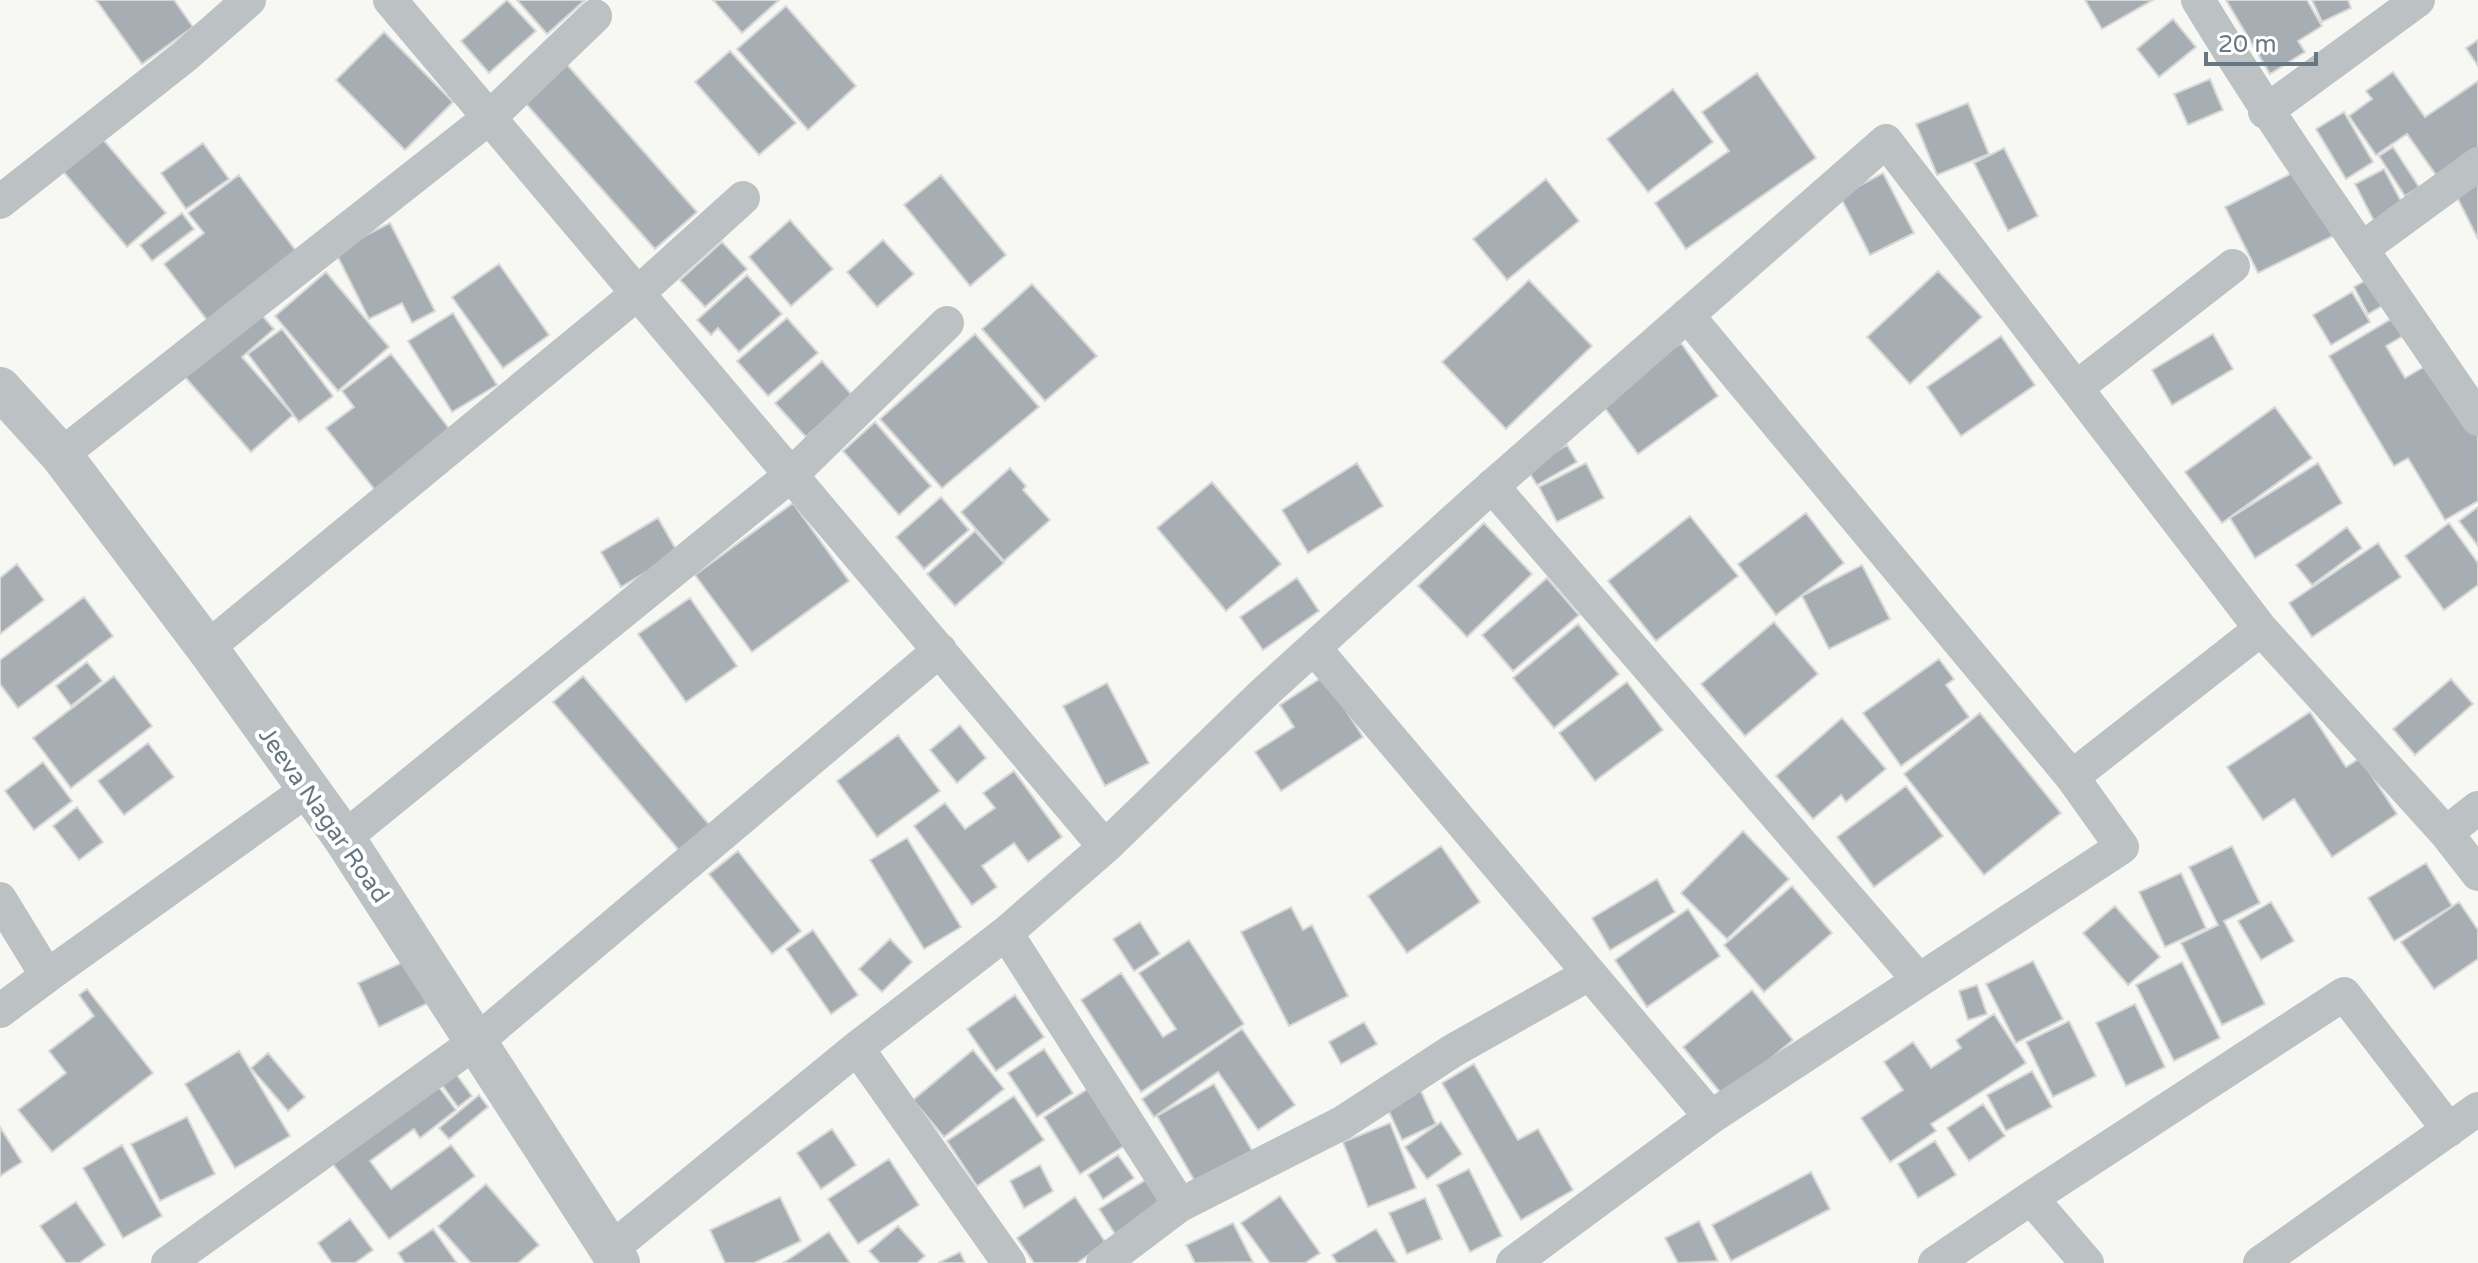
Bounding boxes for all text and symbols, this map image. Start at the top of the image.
scale bar [2206,16,2316,66]
text: 20 m [2218,30,2276,59]
street label: Jeeva Nagar Road [252,722,395,909]

